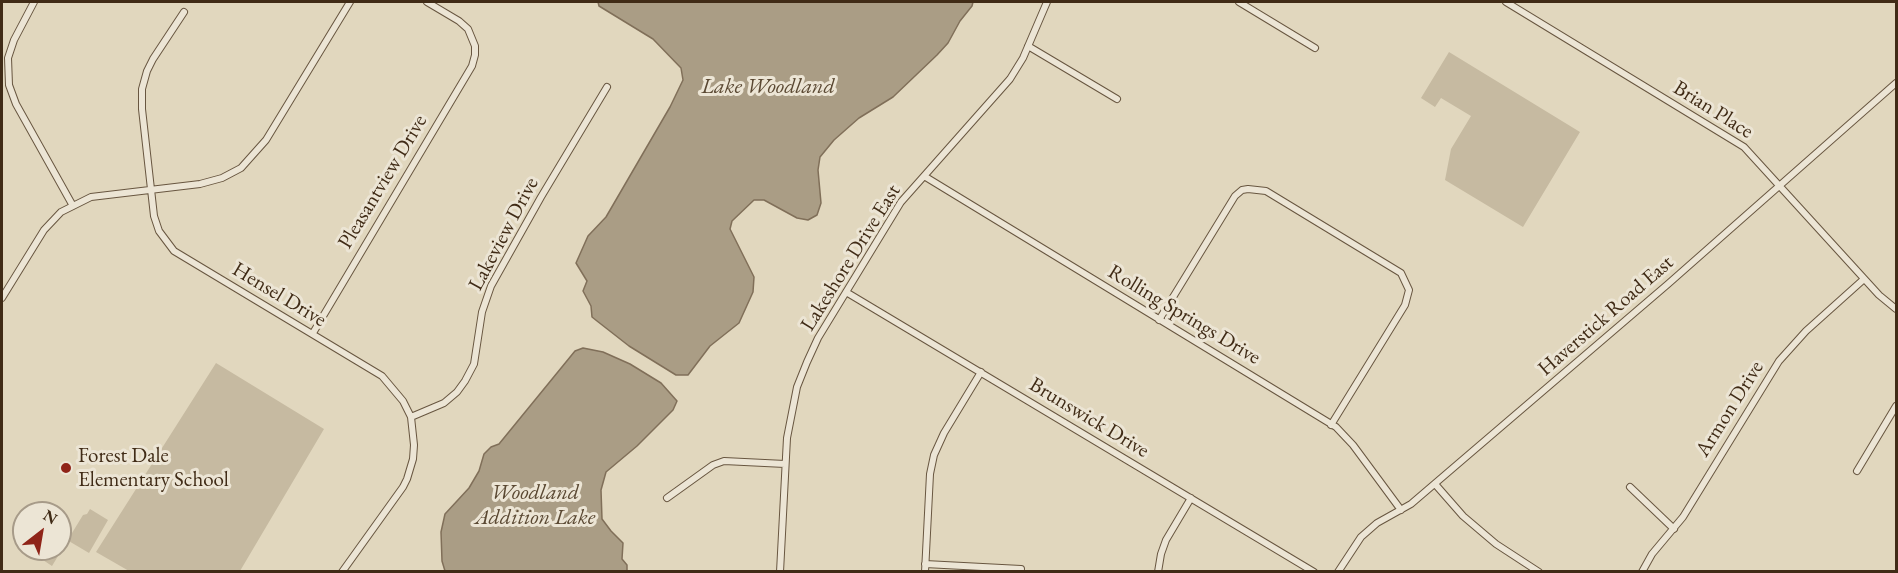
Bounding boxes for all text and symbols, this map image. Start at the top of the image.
water label: Lake Woodland [701,74,835,100]
street label: Brian Place [1668,76,1758,144]
street label: Pleasantview Drive [333,110,433,254]
street label: Lakeview Drive [464,173,544,295]
street label: Lakeshore Drive East [796,180,906,336]
street label: Haverstick Road East [1533,250,1679,382]
street label: Hensel Drive [227,257,331,333]
street label: Rolling Springs Drive [1103,259,1265,371]
street label: Armon Drive [1691,356,1769,462]
street label: Brunswick Drive [1025,372,1153,464]
place label: Forest Dale Elementary School [78,443,229,493]
marker: Forest Dale Elementary School [59,461,73,475]
water label: Woodland Addition Lake [475,480,595,532]
north arrow [12,501,72,561]
text: N [40,505,61,529]

